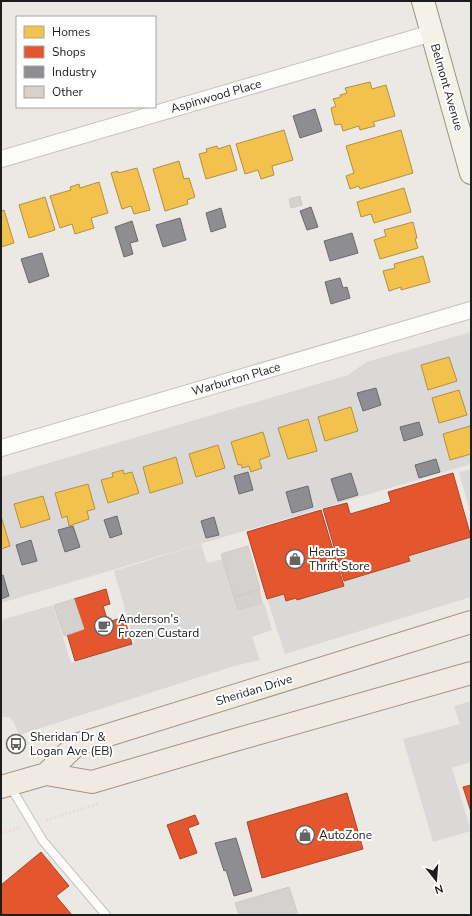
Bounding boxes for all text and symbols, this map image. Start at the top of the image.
legend [16,16,156,108]
text: Homes [52,24,90,40]
street label: Belmont Avenue [427,42,467,132]
text: Shops [52,44,86,60]
text: Industry [52,64,97,80]
street label: Aspinwood Place [169,75,263,117]
text: Other [52,84,84,100]
street label: Warburton Place [190,359,282,399]
place label: Hearts Thrift Store [309,544,370,574]
shop icon: Hearts Thrift Store [284,548,306,570]
place label: Anderson's Frozen Custard [118,611,199,641]
cafe icon: Anderson's Frozen Custard [93,615,115,637]
street label: Sheridan Drive [214,671,294,709]
place label: Sheridan Dr & Logan Ave (EB) [30,729,113,759]
bus stop icon: Sheridan Dr & Logan Ave (EB) [5,733,27,755]
shop icon: AutoZone [294,824,316,846]
place label: AutoZone [319,827,372,843]
north arrow [416,860,456,900]
text: N [433,881,445,897]

